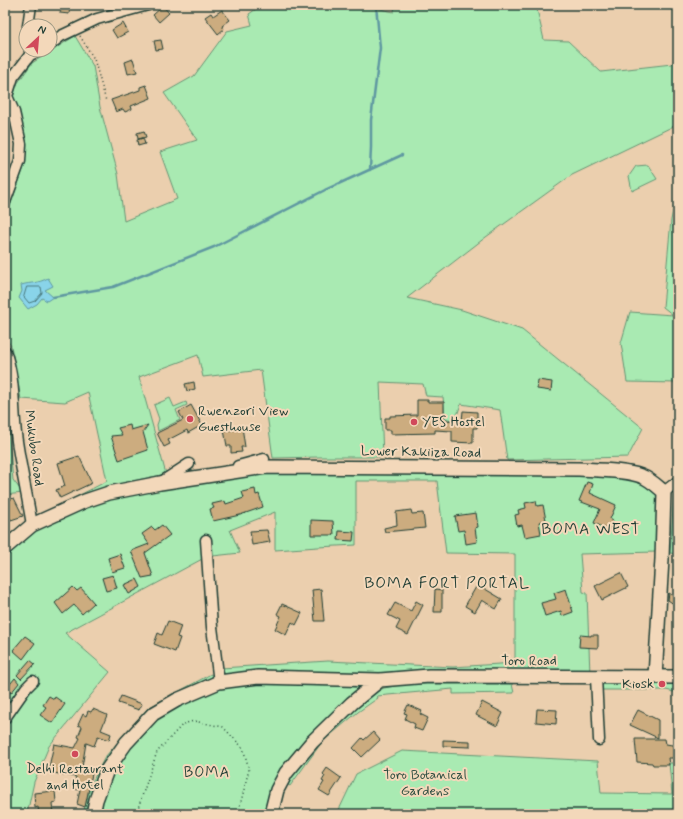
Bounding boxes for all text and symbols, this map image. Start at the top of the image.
north arrow [18,18,58,58]
text: N [36,22,48,38]
place label: Rwenzori View Guesthouse [198,402,289,436]
street label: Mukubo Road [20,409,48,487]
place label: YES Hostel [422,413,485,431]
marker: Rwenzori View Guesthouse [185,414,195,424]
marker: YES Hostel [409,417,419,427]
street label: Lower Kakiiza Road [361,442,481,462]
district label: BOMA WEST [541,519,641,540]
district label: BOMA FORT PORTAL [364,573,530,594]
street label: Toro Road [501,652,557,670]
place label: Kiosk [622,675,654,693]
marker: Kiosk [657,679,667,689]
marker: Delhi Restaurant and Hotel [70,749,80,759]
place label: Delhi Restaurant and Hotel [26,760,124,794]
district label: BOMA [184,763,230,783]
park label: Toro Botanical Gardens [383,766,467,800]

